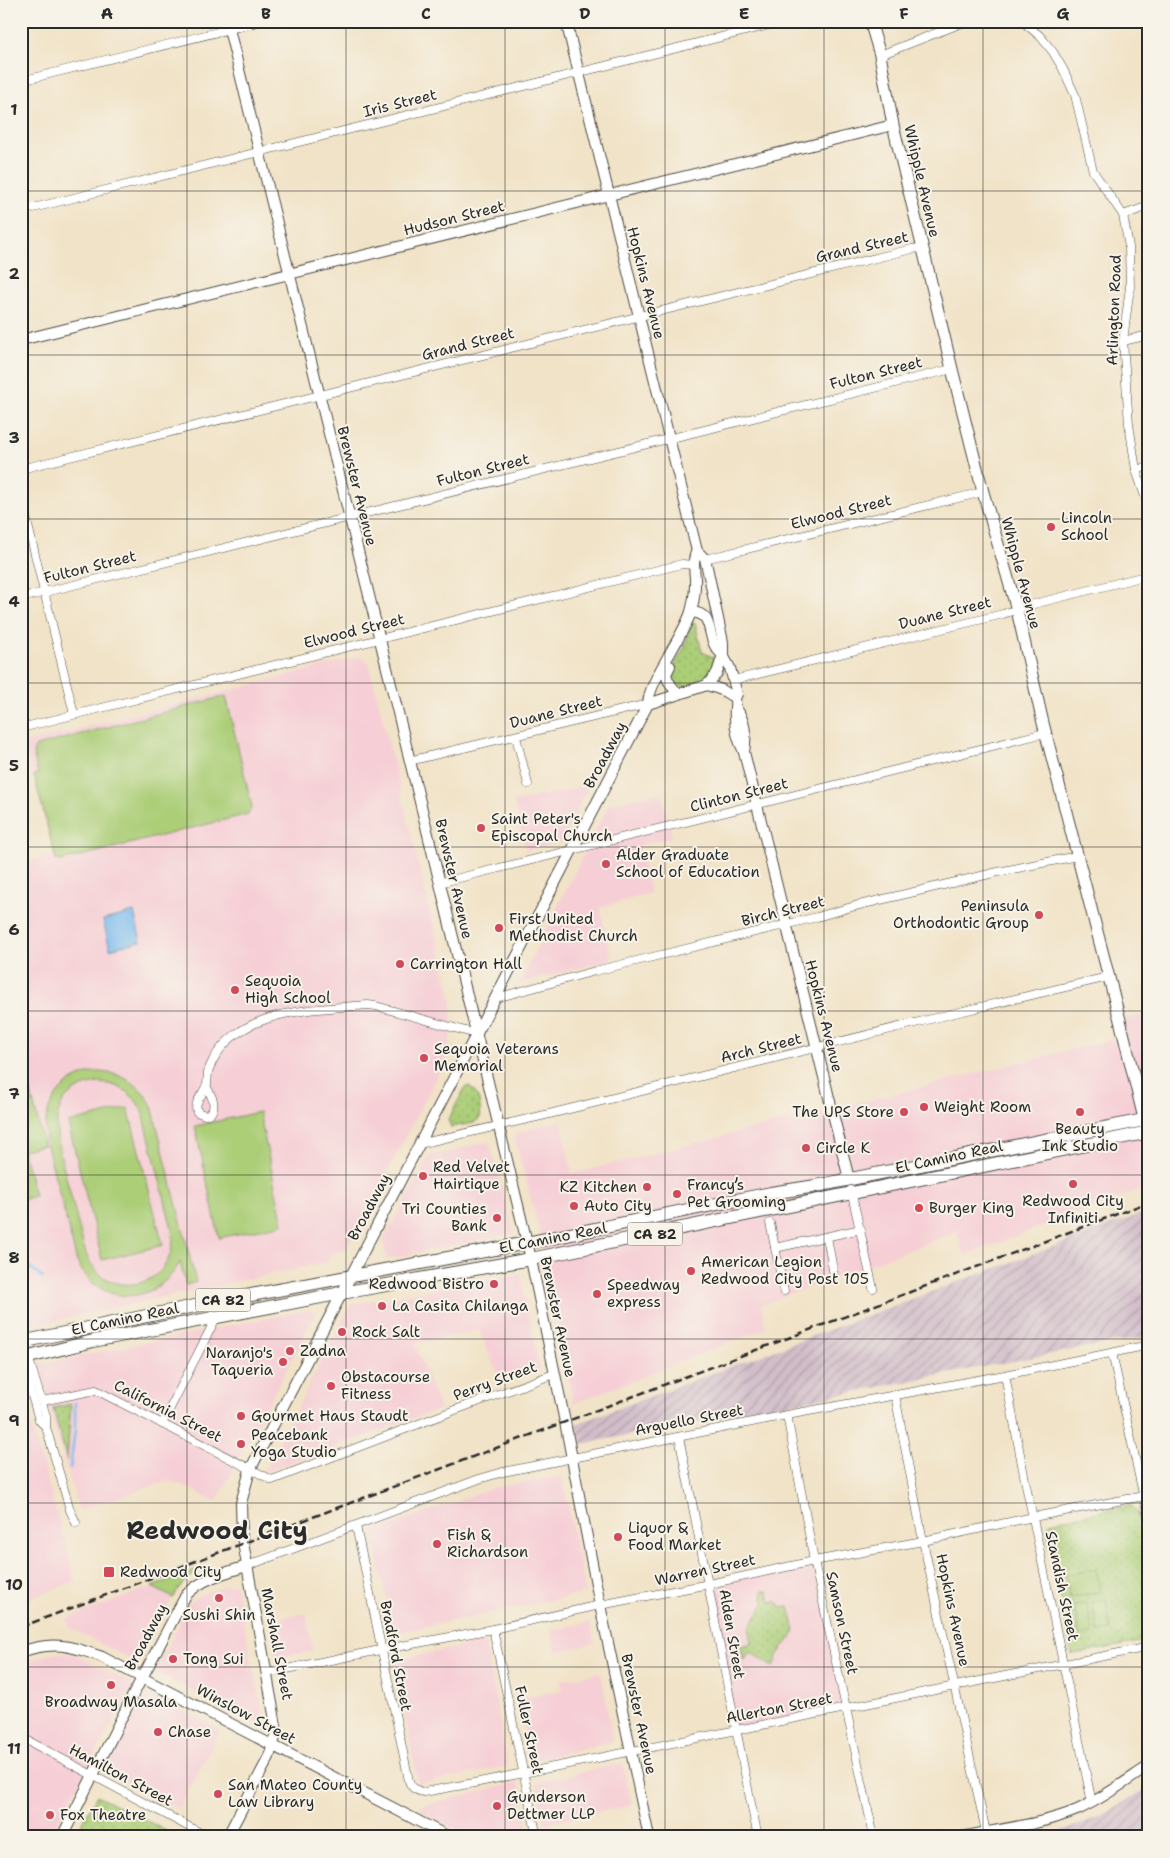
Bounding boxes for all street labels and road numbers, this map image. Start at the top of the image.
street label: Iris Street [361,84,439,122]
street label: Whipple Avenue [899,123,945,239]
street label: Hudson Street [401,196,507,240]
street label: Hopkins Avenue [622,225,670,341]
street label: Grand Street [814,227,910,267]
street label: Arlington Road [1102,254,1126,366]
street label: Grand Street [420,323,516,365]
street label: Fulton Street [828,352,924,394]
street label: Brewster Avenue [332,424,382,548]
street label: Fulton Street [435,449,531,491]
street label: Elwood Street [789,490,893,534]
street label: Whipple Avenue [996,515,1046,631]
street label: Fulton Street [42,546,138,588]
street label: Duane Street [897,592,993,634]
street label: Elwood Street [302,609,406,653]
street label: Duane Street [508,691,604,733]
street label: Broadway [579,718,631,792]
street label: Clinton Street [688,773,790,817]
street label: Brewster Avenue [430,817,478,941]
street label: Birch Street [739,891,827,931]
street label: Hopkins Avenue [800,958,848,1074]
street label: Arch Street [718,1028,804,1068]
street label: El Camino Real [893,1136,1005,1178]
street label: Broadway [343,1170,395,1244]
street label: El Camino Real [497,1218,609,1258]
road number: CA 82 [628,1222,682,1246]
street label: Brewster Avenue [535,1255,581,1379]
road number: CA 82 [196,1288,250,1312]
street label: El Camino Real [69,1298,181,1340]
street label: Perry Street [450,1357,540,1405]
street label: California Street [111,1375,225,1447]
street label: Arguello Street [633,1400,745,1440]
street label: Standish Street [1041,1529,1083,1643]
street label: Warren Street [653,1550,757,1590]
street label: Hopkins Avenue [931,1552,975,1668]
street label: Samson Street [821,1570,863,1676]
street label: Marshall Street [256,1586,298,1702]
street label: Alden Street [714,1587,750,1681]
street label: Bradford Street [375,1599,417,1713]
street label: Broadway [120,1600,172,1674]
street label: Brewster Avenue [616,1652,662,1776]
street label: Winslow Street [193,1679,299,1749]
street label: Fuller Street [510,1684,548,1776]
street label: Allerton Street [724,1688,834,1728]
street label: Hamilton Street [66,1739,176,1811]

